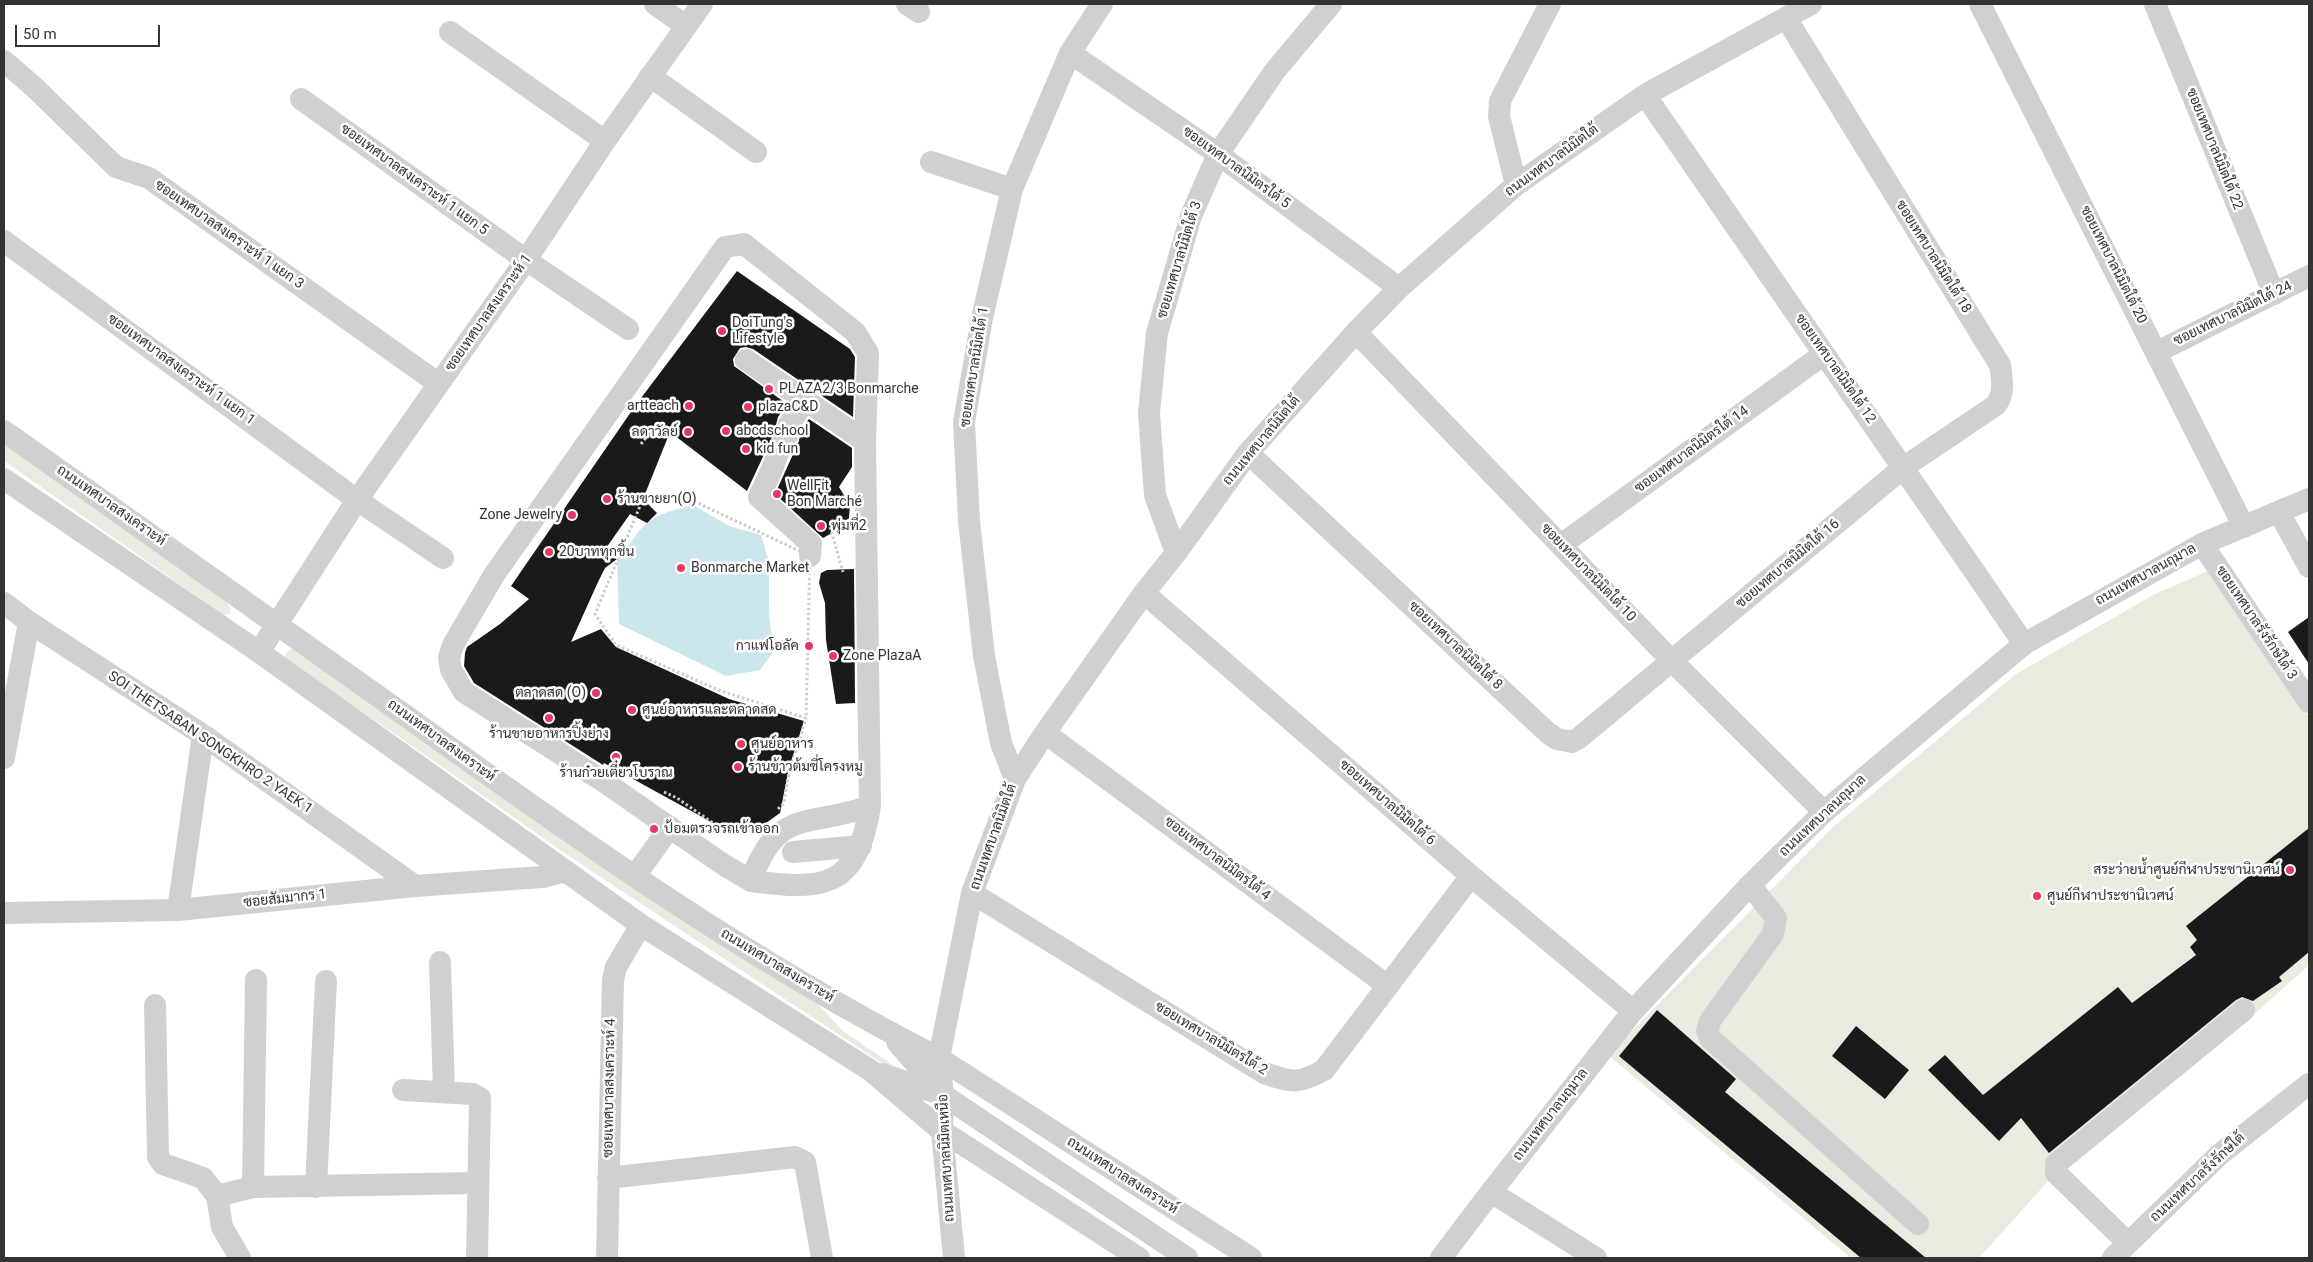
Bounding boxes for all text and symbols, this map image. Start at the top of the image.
scale bar [18,15,162,47]
text: 50 m [23,25,57,43]
street label: ซอยเทศบาลนิมิตใต้ 22 [2182,86,2246,212]
street label: ซอยเทศบาลสงเคราะห์ 1 แยก 5 [337,121,491,239]
street label: ถนนเทศบาลนิมิตใต้ [1502,121,1602,201]
street label: ซอยเทศบาลนิมิตรใต้ 5 [1179,123,1293,213]
street label: ซอยเทศบาลสงเคราะห์ 1 แยก 3 [151,177,307,293]
street label: ซอยเทศบาลนิมิตใต้ 18 [1891,198,1975,316]
street label: ซอยเทศบาลนิมิตใต้ 3 [1154,199,1206,321]
street label: ซอยเทศบาลนิมิตใต้ 20 [2076,203,2150,327]
street label: ซอยเทศบาลสงเคราะห์ 1 [442,251,536,375]
street label: ซอยเทศบาลนิมิตใต้ 24 [2171,278,2295,350]
street label: ซอยเทศบาลนิมิตใต้ 1 [957,305,993,429]
street label: ซอยเทศบาลสงเคราะห์ 1 แยก 1 [104,311,258,429]
street label: ซอยเทศบาลนิมิตใต้ 12 [1791,311,1879,427]
place label: DoiTung's Lifestyle [732,315,793,348]
marker: DoiTung's Lifestyle [716,325,728,337]
place label: PLAZA2/3 Bonmarche [779,381,919,397]
marker: PLAZA2/3 Bonmarche [763,383,775,395]
street label: ถนนเทศบาลนิมิตใต้ [1220,393,1304,489]
place label: artteach [627,398,679,414]
place label: plazaC&D [758,399,818,415]
marker: artteach [683,400,695,412]
marker: plazaC&D [742,401,754,413]
street label: ซอยเทศบาลนิมิตรใต้ 14 [1632,403,1752,497]
place label: abcdschool [736,423,808,439]
place label: ลดาวัลย์ [632,424,678,440]
marker: abcdschool [720,425,732,437]
marker: ลดาวัลย์ [682,426,694,438]
place label: kid fun [756,441,798,457]
marker: kid fun [740,443,752,455]
street label: ถนนเทศบาลสงเคราะห์ [53,462,169,550]
place label: WellFit Bon Marché [787,478,862,511]
marker: WellFit Bon Marché [771,488,783,500]
place label: ร้านขายยา(O) [617,491,697,507]
marker: ร้านขายยา(O) [601,493,613,505]
place label: Zone Jewelry [479,507,562,523]
marker: Zone Jewelry [566,509,578,521]
street label: ซอยเทศบาลนิมิตใต้ 16 [1733,516,1843,612]
place label: พุ่มที่2 [831,518,867,534]
marker: พุ่มที่2 [815,520,827,532]
street label: ซอยเทศบาลนิมิตใต้ 10 [1537,520,1639,626]
street label: ถนนเทศบาลนฤมาล [2093,540,2199,610]
place label: 20บาททุกชิ้น [559,544,634,560]
marker: 20บาททุกชิ้น [543,546,555,558]
place label: Bonmarche Market [691,560,809,576]
marker: Bonmarche Market [675,562,687,574]
street label: ซอยเทศบาลรังรักษ์ใต้ 3 [2212,563,2300,683]
street label: ซอยเทศบาลนิมิตใต้ 8 [1405,598,1505,694]
place label: กาแฟโอลัค [736,638,799,654]
marker: กาแฟโอลัค [803,640,815,652]
place label: Zone PlazaA [843,648,921,664]
marker: Zone PlazaA [827,650,839,662]
street label: SOI THETSABAN SONGKHRO 2 YAEK 1 [105,668,315,818]
place label: ตลาดสด (O) [515,685,586,701]
marker: ตลาดสด (O) [590,687,602,699]
street label: ถนนเทศบาลสงเคราะห์ [384,696,498,786]
place label: ศูนย์อาหารและตลาดสด [642,702,777,718]
marker: ศูนย์อาหารและตลาดสด [626,704,638,716]
marker: ร้านขายอาหารปิ้งย่าง [543,712,555,724]
place label: ร้านขายอาหารปิ้งย่าง [489,726,609,742]
place label: ศูนย์อาหาร [751,736,814,752]
marker: ศูนย์อาหาร [735,738,747,750]
marker: ร้านก๋วยเตี๋ยวโบราณ [610,751,622,763]
street label: ซอยเทศบาลนิมิตใต้ 6 [1335,757,1439,849]
place label: ร้านข้าวต้มซี่โครงหมู [748,759,863,775]
marker: ร้านข้าวต้มซี่โครงหมู [732,761,744,773]
place label: ร้านก๋วยเตี๋ยวโบราณ [559,765,673,781]
street label: ถนนเทศบาลนฤมาล [1776,772,1870,860]
street label: ถนนเทศบาลนิมิตใต้ [967,782,1021,892]
street label: ซอยเทศบาลนิมิตรใต้ 4 [1161,814,1273,904]
place label: ป้อมตรวจรถเข้าออก [664,821,779,837]
marker: ป้อมตรวจรถเข้าออก [648,823,660,835]
place label: สระว่ายน้ำศูนย์กีฬาประชานิเวศน์ [2093,862,2280,878]
marker: สระว่ายน้ำศูนย์กีฬาประชานิเวศน์ [2284,864,2296,876]
street label: ซอยสัมมากร 1 [243,886,327,912]
place label: ศูนย์กีฬาประชานิเวศน์ [2047,888,2174,904]
marker: ศูนย์กีฬาประชานิเวศน์ [2031,890,2043,902]
street label: ถนนเทศบาลสงเคราะห์ [717,926,837,1006]
street label: ซอยเทศบาลนิมิตรใต้ 2 [1152,999,1270,1079]
street label: ซอยเทศบาลสงเคราะห์ 4 [600,1018,620,1158]
street label: ถนนเทศบาลนฤมาล [1510,1066,1592,1164]
street label: ถนนเทศบาลนิมิตเหนือ [935,1094,959,1222]
street label: ถนนเทศบาลรังรักษ์ใต้ [2147,1130,2249,1226]
street label: ถนนเทศบาลสงเคราะห์ [1063,1134,1181,1218]

